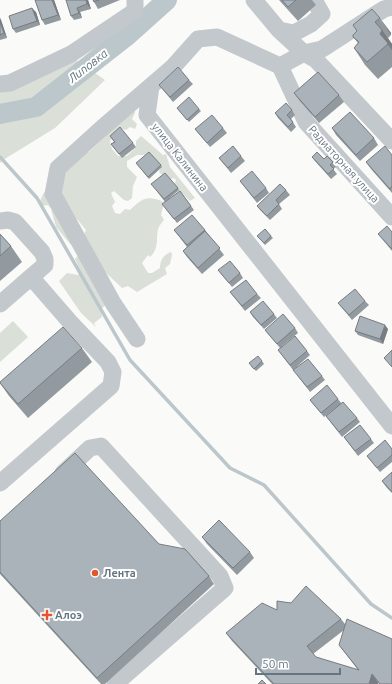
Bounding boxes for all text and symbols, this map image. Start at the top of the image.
water label: Липовка [65,46,110,86]
street label: улица Калинина [150,121,210,193]
street label: Радиаторная улица [306,123,382,205]
place label: Лента [103,567,136,579]
marker: Лента [90,568,100,578]
place label: Алоэ [55,609,82,621]
marker: Алоэ [42,610,52,620]
scale bar [256,650,340,676]
text: 50 m [262,657,289,670]

